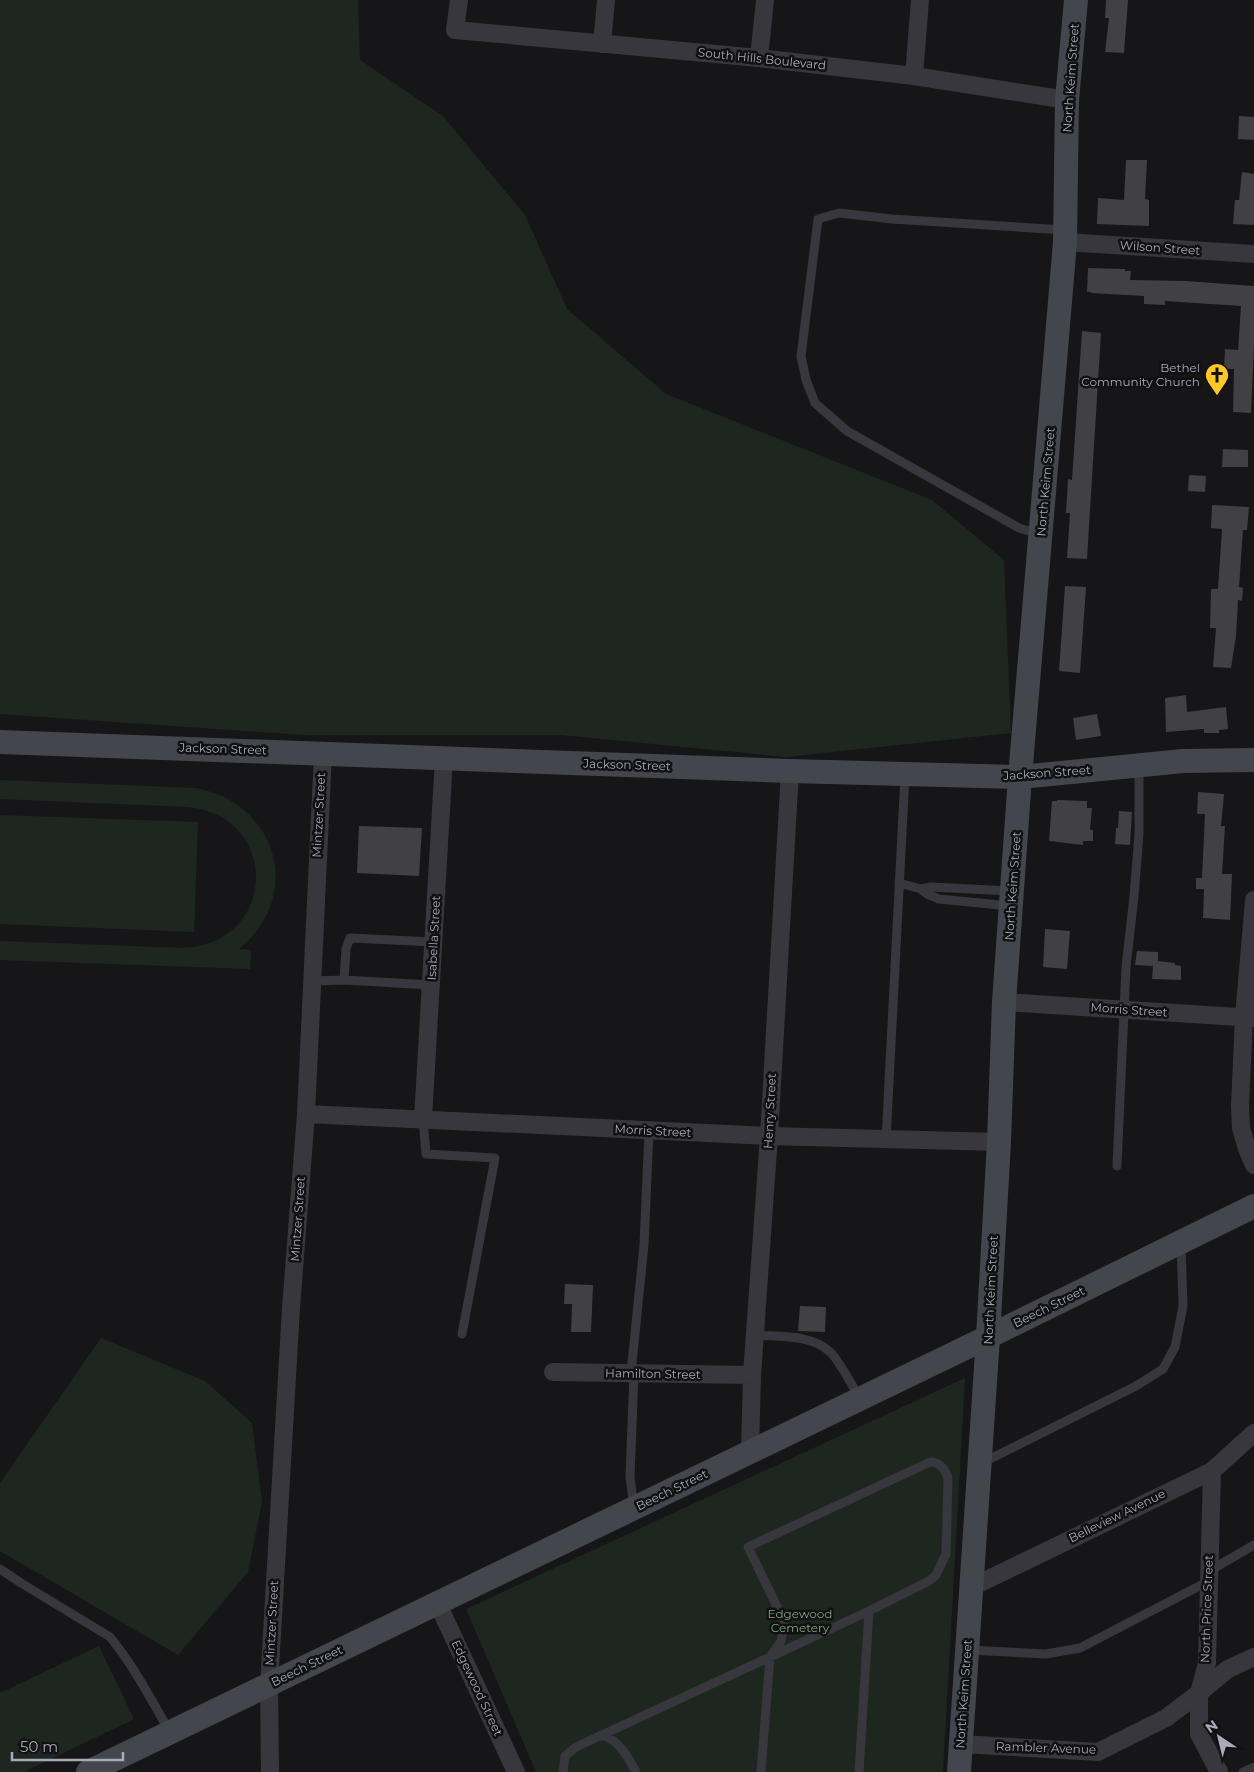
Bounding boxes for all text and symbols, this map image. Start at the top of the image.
street label: North Keim Street [1059,23,1082,133]
street label: South Hills Boulevard [697,44,827,73]
street label: Wilson Street [1119,237,1201,258]
place label: Bethel Community Church [1081,360,1200,389]
church icon: Bethel Community Church [1204,362,1230,396]
street label: North Keim Street [1033,427,1058,537]
street label: Jackson Street [178,739,267,758]
street label: Jackson Street [582,755,671,774]
street label: Jackson Street [1002,762,1091,783]
street label: Mintzer Street [309,772,328,858]
street label: North Keim Street [1001,831,1024,941]
street label: Isabella Street [424,895,443,981]
street label: Morris Street [1090,999,1168,1020]
street label: Henry Street [760,1073,779,1149]
street label: Morris Street [614,1121,692,1140]
street label: Mintzer Street [287,1176,308,1262]
street label: North Keim Street [980,1235,1001,1345]
street label: Beech Street [1011,1283,1087,1330]
street label: Hamilton Street [605,1365,701,1382]
street label: Beech Street [634,1466,710,1513]
street label: Belleview Avenue [1066,1486,1168,1545]
street label: North Price Street [1197,1555,1216,1663]
street label: Mintzer Street [262,1580,281,1666]
park label: Edgewood Cemetery [768,1606,832,1635]
street label: Edgewood Street [449,1637,506,1738]
street label: North Keim Street [952,1639,975,1749]
street label: Beech Street [269,1642,345,1689]
north arrow [1194,1712,1244,1762]
text: N [1202,1716,1221,1737]
scale bar [12,1730,124,1762]
text: 50 m [20,1737,58,1756]
street label: Rambler Avenue [996,1738,1096,1757]

